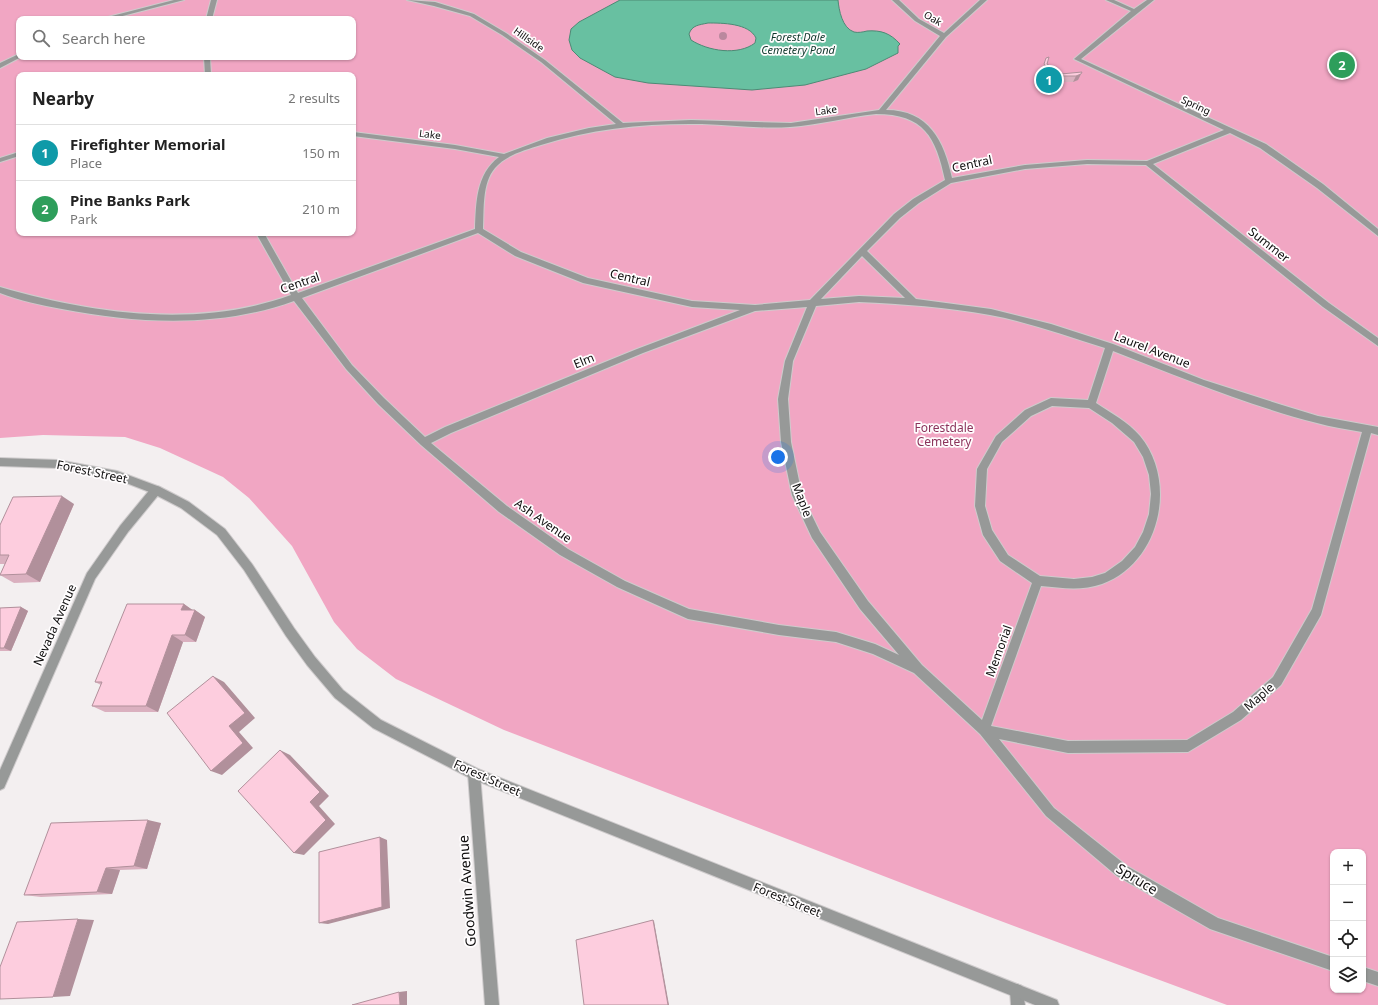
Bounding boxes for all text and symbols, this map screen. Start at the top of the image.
street label: Oak [921,7,945,29]
search box [16,16,356,60]
street label: Hillside [511,23,547,55]
icon: search [30,27,52,49]
text: Search here [62,28,145,48]
water label: Forest Dale Cemetery Pond [761,29,835,57]
pin: 2 [1329,50,1355,80]
pin: 1 [1036,65,1062,95]
text: Nearby [32,87,94,110]
text: 2 results [288,89,340,107]
street label: Spring [1179,92,1213,118]
street label: Lake [814,101,838,118]
street label: Lake [418,126,442,142]
text: Firefighter Memorial [70,134,225,154]
text: 1 [41,144,49,162]
text: 150 m [302,144,340,162]
street label: Central [950,151,994,176]
text: Place [70,154,102,172]
text: Pine Banks Park [70,190,190,210]
text: 2 [41,200,49,218]
text: 210 m [302,200,340,218]
text: Park [70,210,97,228]
street label: Summer [1245,223,1294,266]
street label: Central [608,265,652,290]
street label: Central [278,268,322,297]
street label: Laurel Avenue [1112,327,1193,372]
street label: Elm [571,349,597,372]
park label: Forestdale Cemetery [914,419,974,450]
your location [768,447,788,467]
street label: Forest Street [55,456,130,487]
street label: Maple [788,480,817,519]
street label: Ash Avenue [511,495,575,547]
street label: Nevada Avenue [29,581,80,668]
street label: Memorial [981,623,1016,679]
street label: Maple [1240,679,1278,714]
street label: Forest Street [451,755,524,800]
street label: Goodwin Avenue [453,835,480,947]
map controls [1330,849,1366,993]
button: + [1330,849,1366,885]
street label: Spruce [1113,859,1162,899]
street label: Forest Street [751,878,824,921]
button: − [1330,885,1366,921]
button: locate [1330,921,1366,957]
button: layers [1330,957,1366,993]

